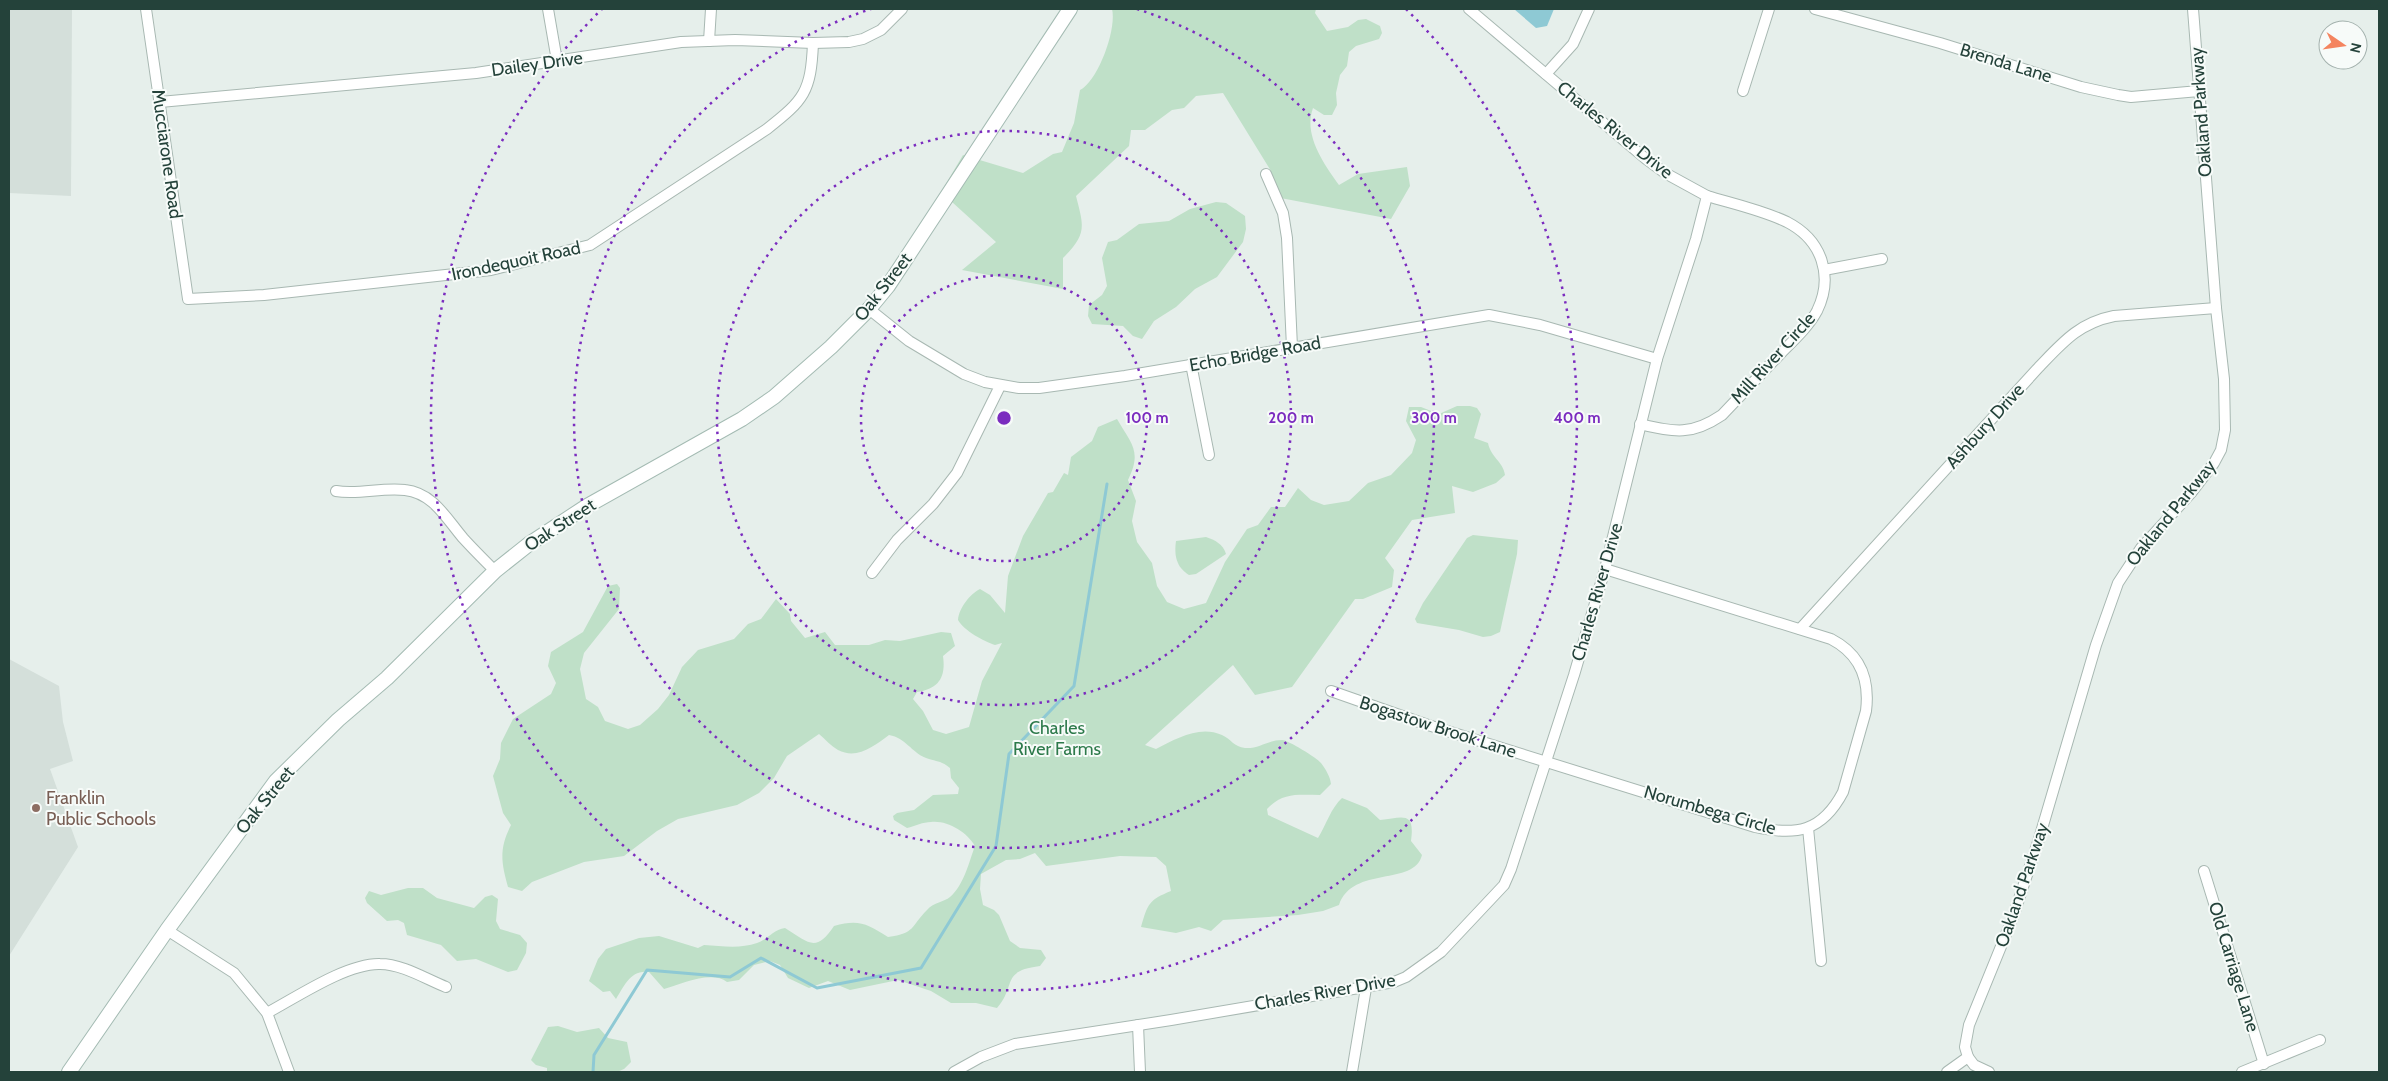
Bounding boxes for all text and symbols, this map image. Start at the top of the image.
north arrow [2318,20,2368,70]
street label: Brenda Lane [1957,39,2055,87]
text: N [2346,41,2366,55]
street label: Oakland Parkway [2185,46,2217,178]
street label: Dailey Drive [490,47,584,81]
street label: Charles River Drive [1553,77,1677,183]
street label: Mucciarone Road [147,88,187,220]
street label: Irondequoit Road [449,237,583,285]
street label: Oak Street [849,248,917,326]
street label: Mill River Circle [1726,308,1820,408]
street label: Echo Bridge Road [1188,332,1322,376]
street label: Ashbury Drive [1941,379,2029,473]
centre of rings [995,409,1013,427]
text: 100 m [1125,409,1169,427]
text: 200 m [1268,409,1314,427]
text: 300 m [1411,409,1457,427]
text: 400 m [1554,409,1600,427]
street label: Oakland Parkway [2121,455,2221,571]
street label: Oak Street [520,494,600,556]
street label: Charles River Drive [1567,520,1627,664]
street label: Bogastow Brook Lane [1357,691,1519,763]
park label: Charles River Farms [1013,717,1101,760]
street label: Oak Street [231,762,299,838]
street label: Norumbega Circle [1641,781,1779,839]
place label: Franklin Public Schools [46,787,156,830]
marker: Franklin Public Schools [30,802,42,814]
street label: Oakland Parkway [1990,820,2054,950]
street label: Old Carriage Lane [2204,899,2264,1035]
street label: Charles River Drive [1253,969,1397,1015]

